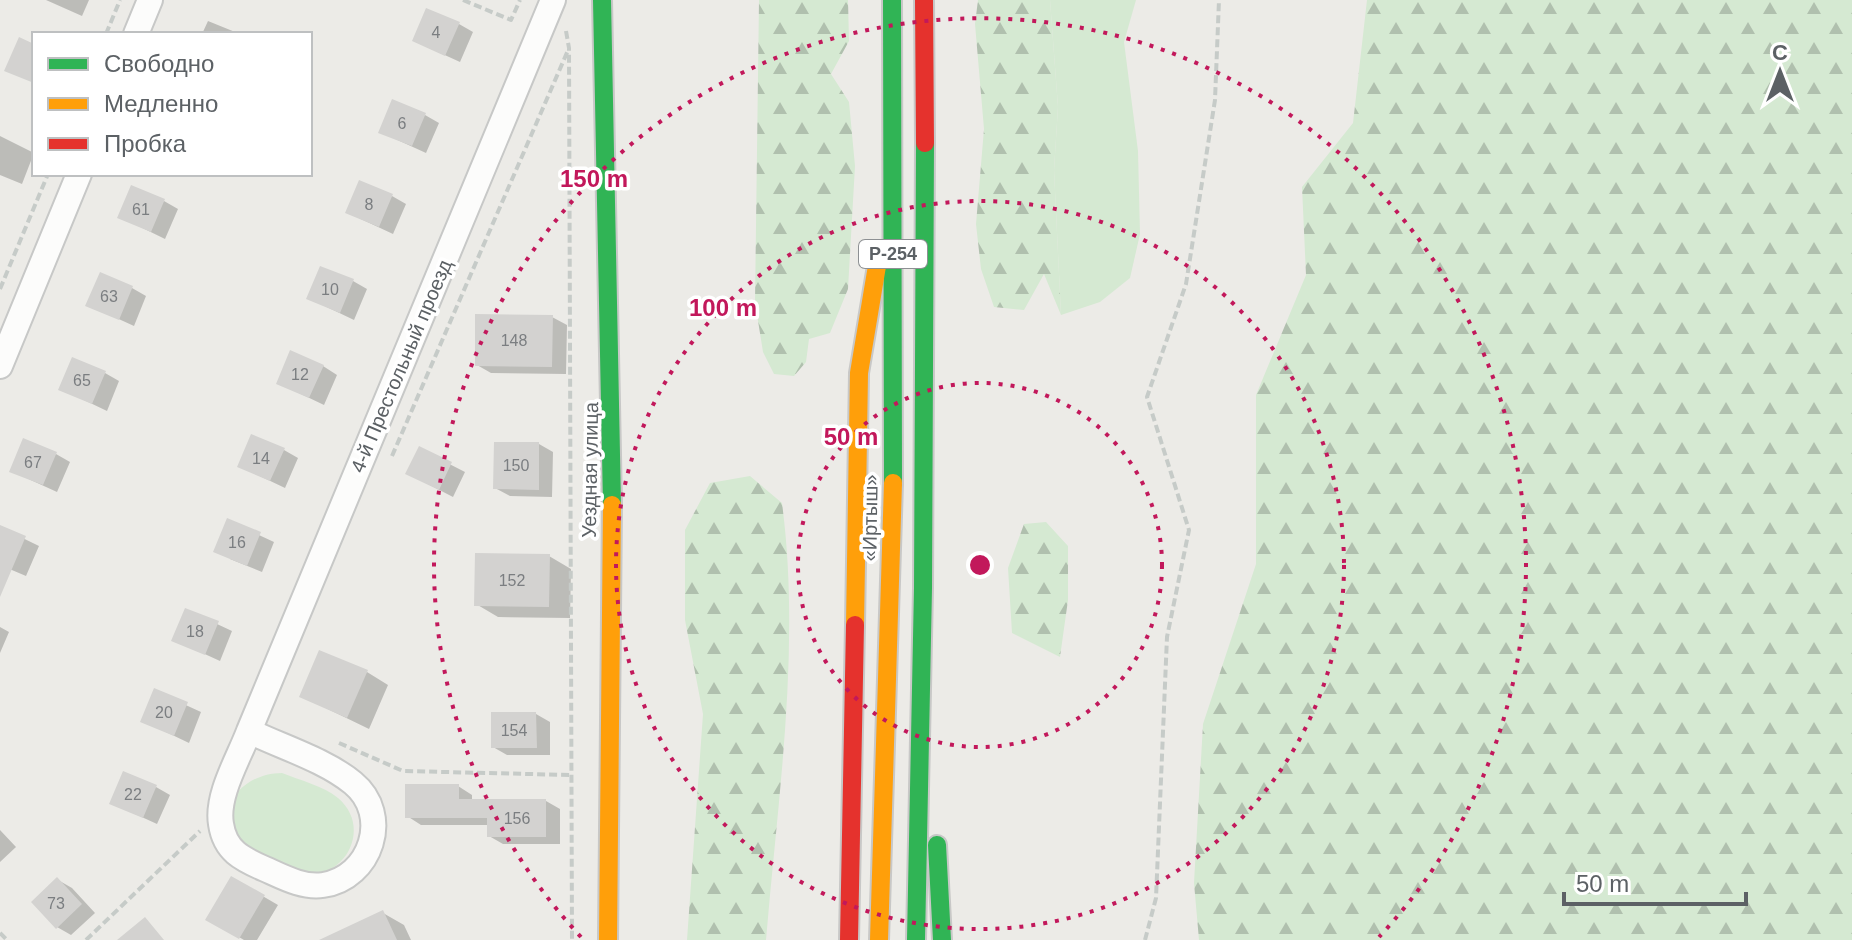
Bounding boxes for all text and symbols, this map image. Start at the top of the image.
house number: 4 [432,24,441,41]
legend [32,32,312,176]
north arrow [1740,32,1820,112]
text: С [1772,40,1788,65]
text: Свободно [104,50,214,77]
text: Медленно [104,90,218,117]
house number: 6 [398,115,407,132]
text: Пробка [104,130,187,157]
text: 150 m [560,165,628,192]
house number: 8 [365,196,374,213]
house number: 61 [132,201,150,218]
road number: Р-254 [859,240,927,268]
street label: 4-й Престольный проезд [346,256,456,476]
house number: 10 [321,281,339,298]
house number: 63 [100,288,118,305]
text: 100 m [689,294,757,321]
house number: 148 [501,332,527,349]
house number: 12 [291,366,309,383]
house number: 65 [73,372,91,389]
street label: Уездная улица [578,401,602,538]
text: 50 m [824,423,878,450]
house number: 14 [252,450,270,467]
house number: 67 [24,454,42,471]
house number: 150 [503,457,529,474]
street label: «Иртыш» [858,474,882,562]
house number: 16 [228,534,246,551]
centre of rings [966,551,994,579]
house number: 152 [499,572,525,589]
house number: 18 [186,623,204,640]
house number: 20 [155,704,173,721]
house number: 154 [501,722,527,739]
house number: 22 [124,786,142,803]
house number: 156 [504,810,530,827]
scale bar [1564,856,1746,906]
text: 50 m [1576,870,1629,897]
house number: 73 [47,895,65,912]

